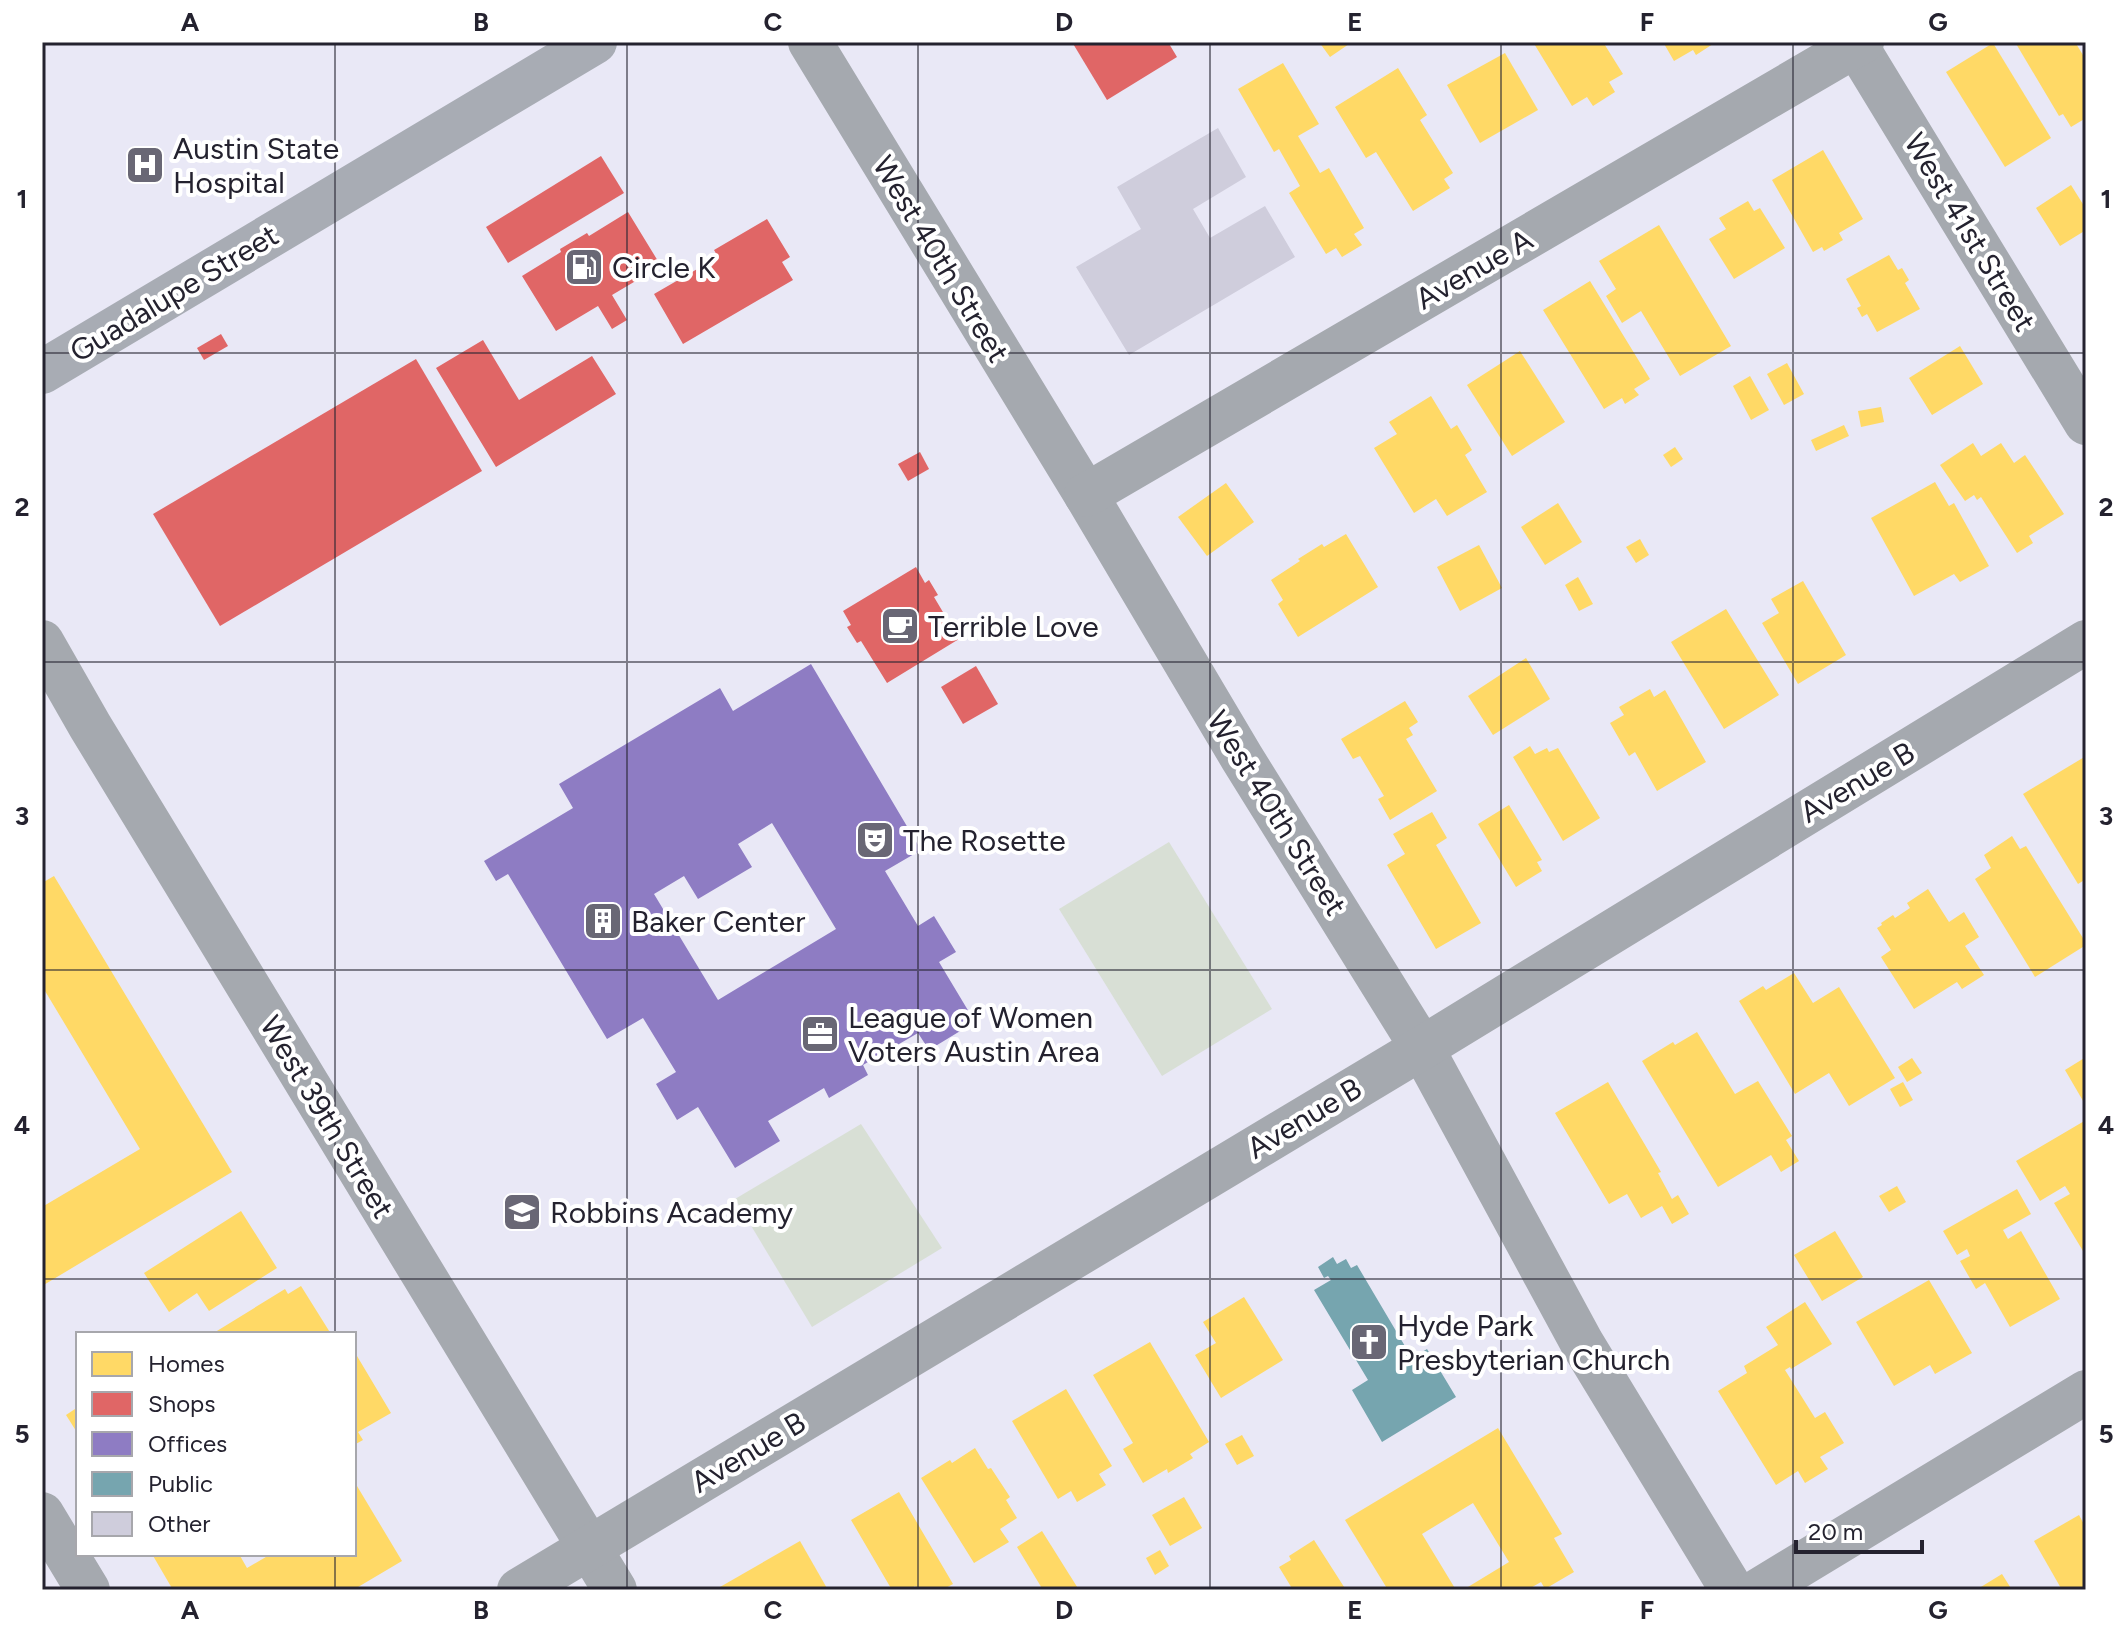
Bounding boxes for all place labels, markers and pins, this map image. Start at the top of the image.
place label: Austin State Hospital [173,130,339,201]
hospital icon: Austin State Hospital [124,144,166,186]
fuel station icon: Circle K [563,246,605,288]
place label: Circle K [612,249,716,286]
cafe icon: Terrible Love [879,605,921,647]
place label: Terrible Love [928,608,1099,645]
theatre icon: The Rosette [854,819,896,861]
place label: The Rosette [903,822,1066,859]
building icon: Baker Center [582,900,624,942]
place label: Baker Center [631,903,805,940]
place label: League of Women Voters Austin Area [848,999,1100,1070]
office icon: League of Women Voters Austin Area [799,1013,841,1055]
school or university icon: Robbins Academy [501,1191,543,1233]
place label: Robbins Academy [550,1194,793,1231]
place label: Hyde Park Presbyterian Church [1397,1307,1670,1378]
church icon: Hyde Park Presbyterian Church [1348,1321,1390,1363]

